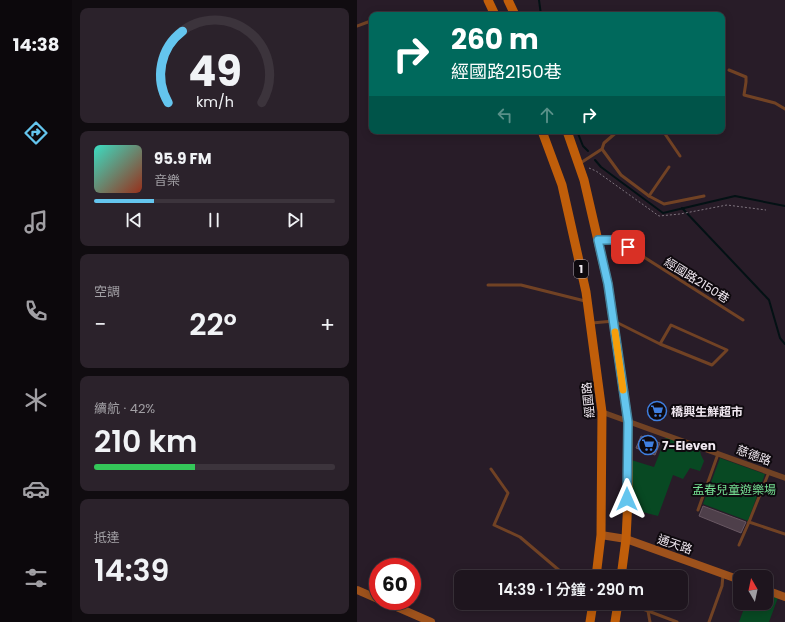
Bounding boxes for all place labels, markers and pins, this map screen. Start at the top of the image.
pin [611,230,645,264]
supermarket icon: 橋興生鮮超市 [646,400,668,422]
place label: 橋興生鮮超市 [671,403,743,420]
supermarket icon: 7-Eleven [637,434,659,456]
place label: 7-Eleven [662,437,716,454]

